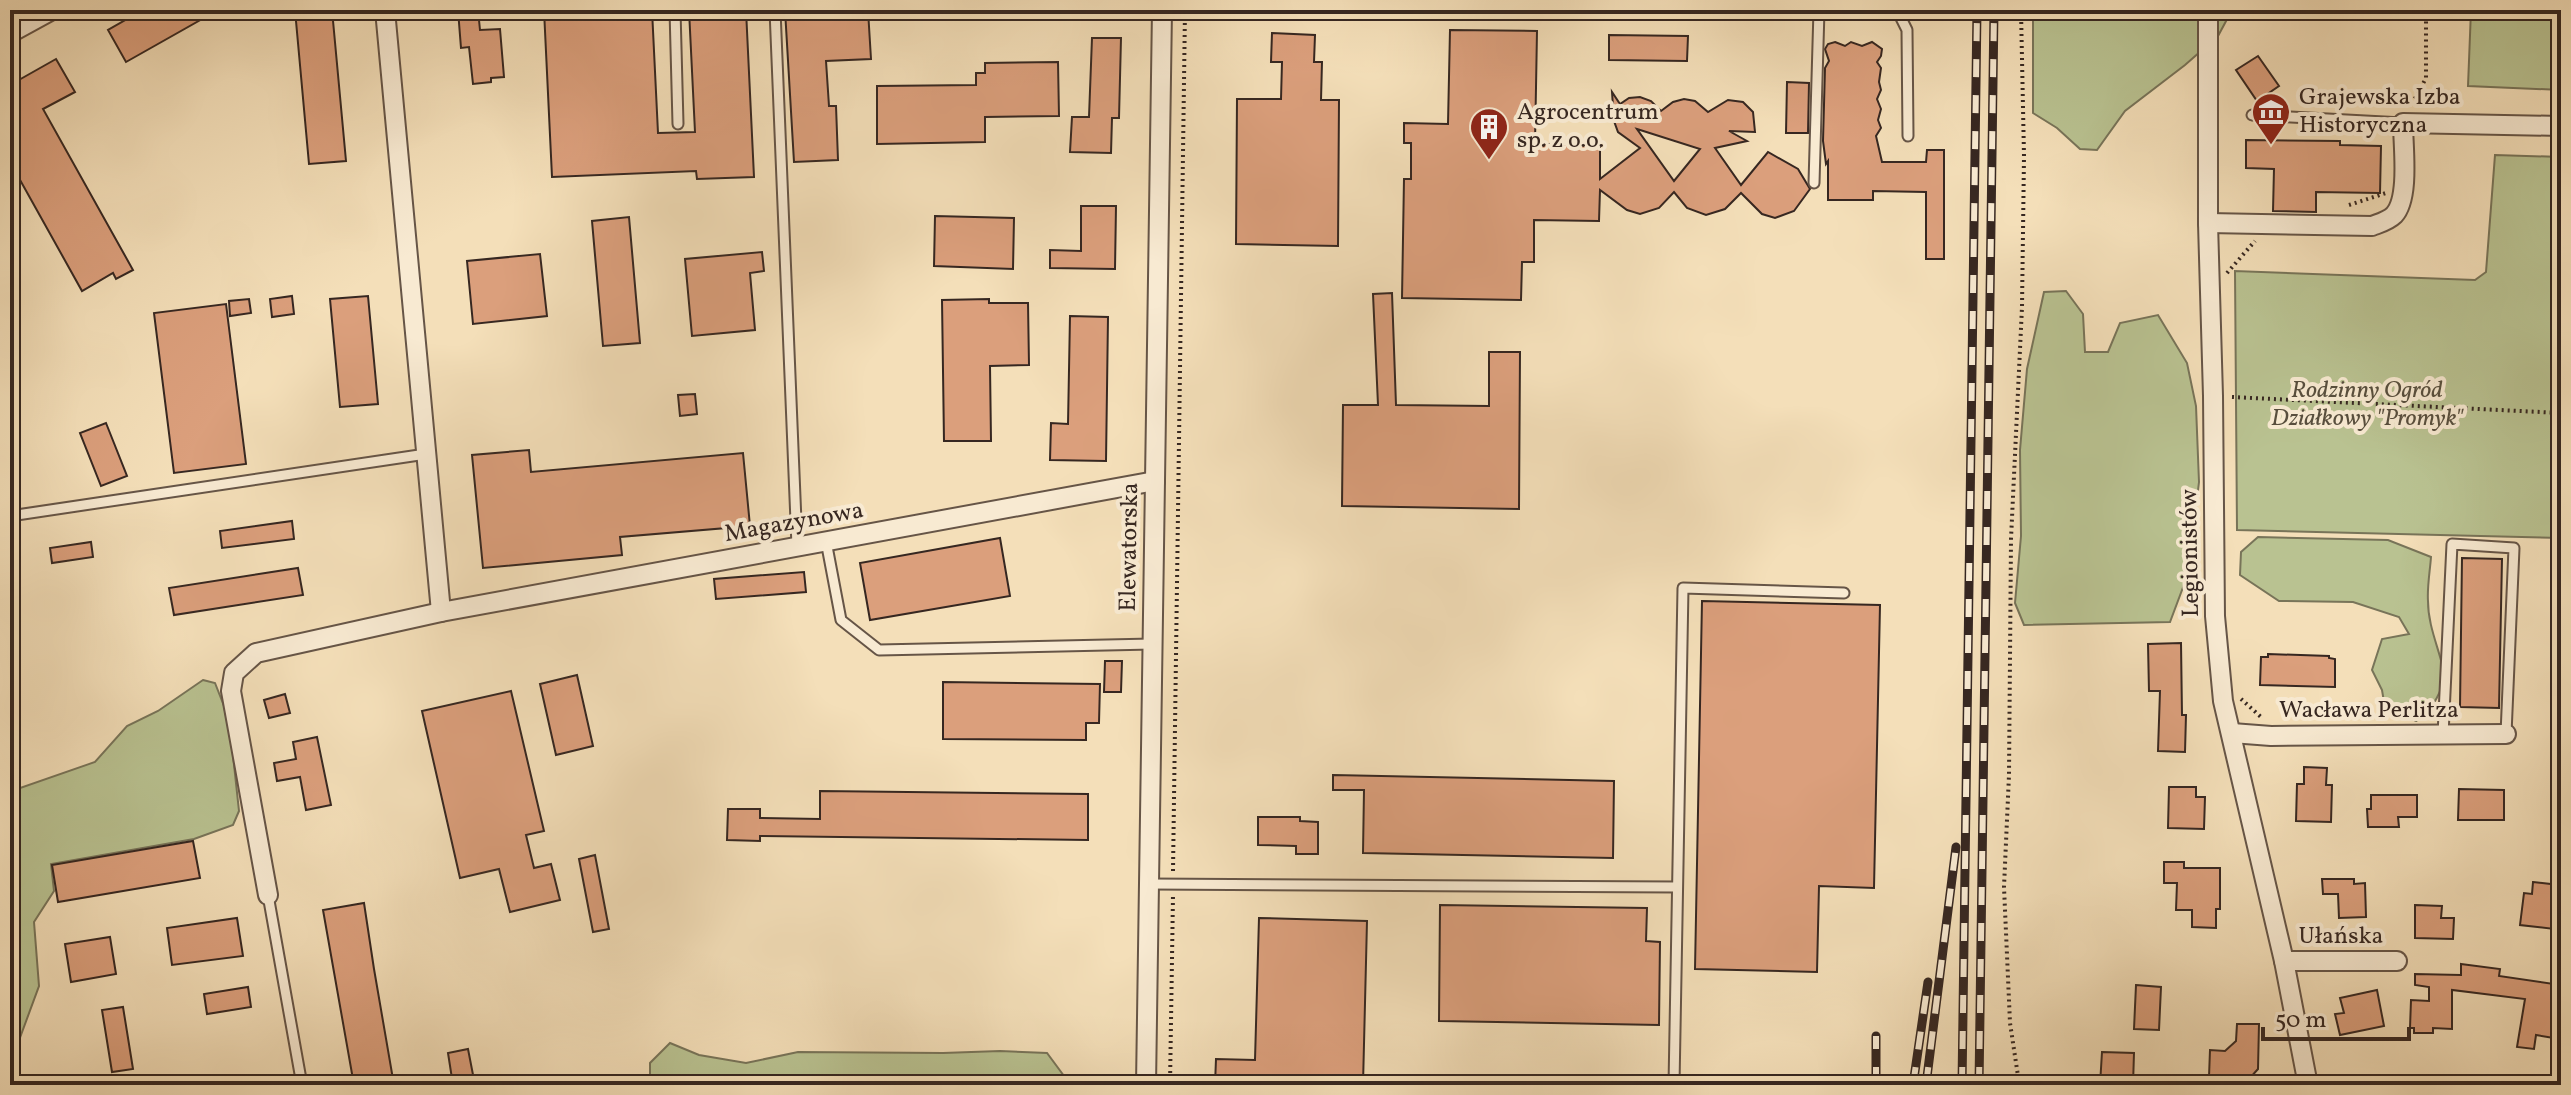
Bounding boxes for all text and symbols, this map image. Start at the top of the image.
place label: Grajewska Izba Historyczna [2299,81,2461,143]
museum icon: Grajewska Izba Historyczna [2250,91,2292,146]
place label: Agrocentrum sp. z o.o. [1517,96,1659,158]
building icon: Agrocentrum sp. z o.o. [1468,106,1510,161]
park label: Rodzinny Ogród Działkowy "Promyk" [2271,374,2464,436]
street label: Elewatorska [1112,482,1148,612]
street label: Legionistów [2173,488,2209,617]
street label: Magazynowa [722,494,866,552]
street label: Wacława Perlitza [2279,694,2459,728]
street label: Ułańska [2299,920,2383,954]
scale bar [2263,991,2409,1041]
text: 50 m [2275,1004,2327,1038]

